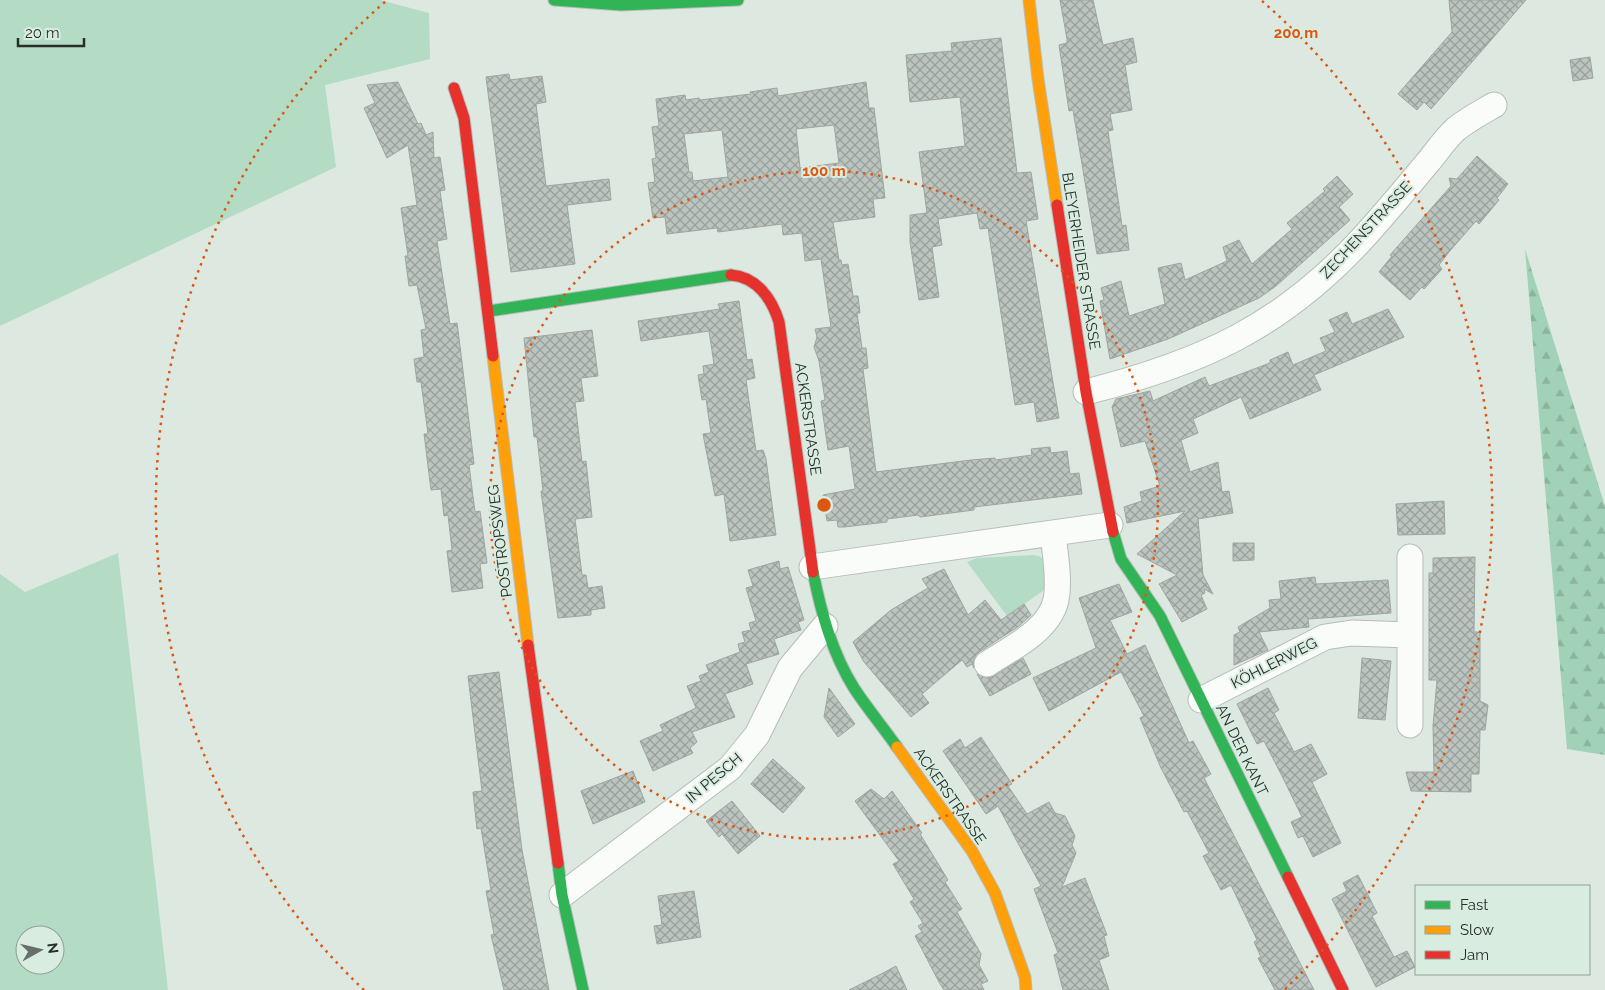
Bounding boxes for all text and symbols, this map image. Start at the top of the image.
scale bar [18,15,84,47]
text: 20 m [25,24,60,42]
text: 200 m [1274,24,1318,42]
text: 100 m [802,162,846,180]
street label: BLEYERHEIDER STRASSE [1058,171,1104,351]
street label: ZECHENSTRASSE [1317,178,1415,282]
street label: ACKERSTRASSE [791,361,825,477]
street label: POSTROPSWEG [484,484,516,598]
centre of rings [815,496,833,514]
street label: KÖHLERWEG [1228,633,1320,692]
street label: AN DER KANT [1212,701,1272,799]
street label: ACKERSTRASSE [910,744,990,848]
street label: IN PESCH [682,749,746,807]
legend [1415,885,1590,975]
text: Fast [1460,896,1488,914]
text: Slow [1460,921,1494,939]
north arrow [15,925,65,975]
text: N [44,942,62,955]
text: Jam [1460,946,1489,964]

